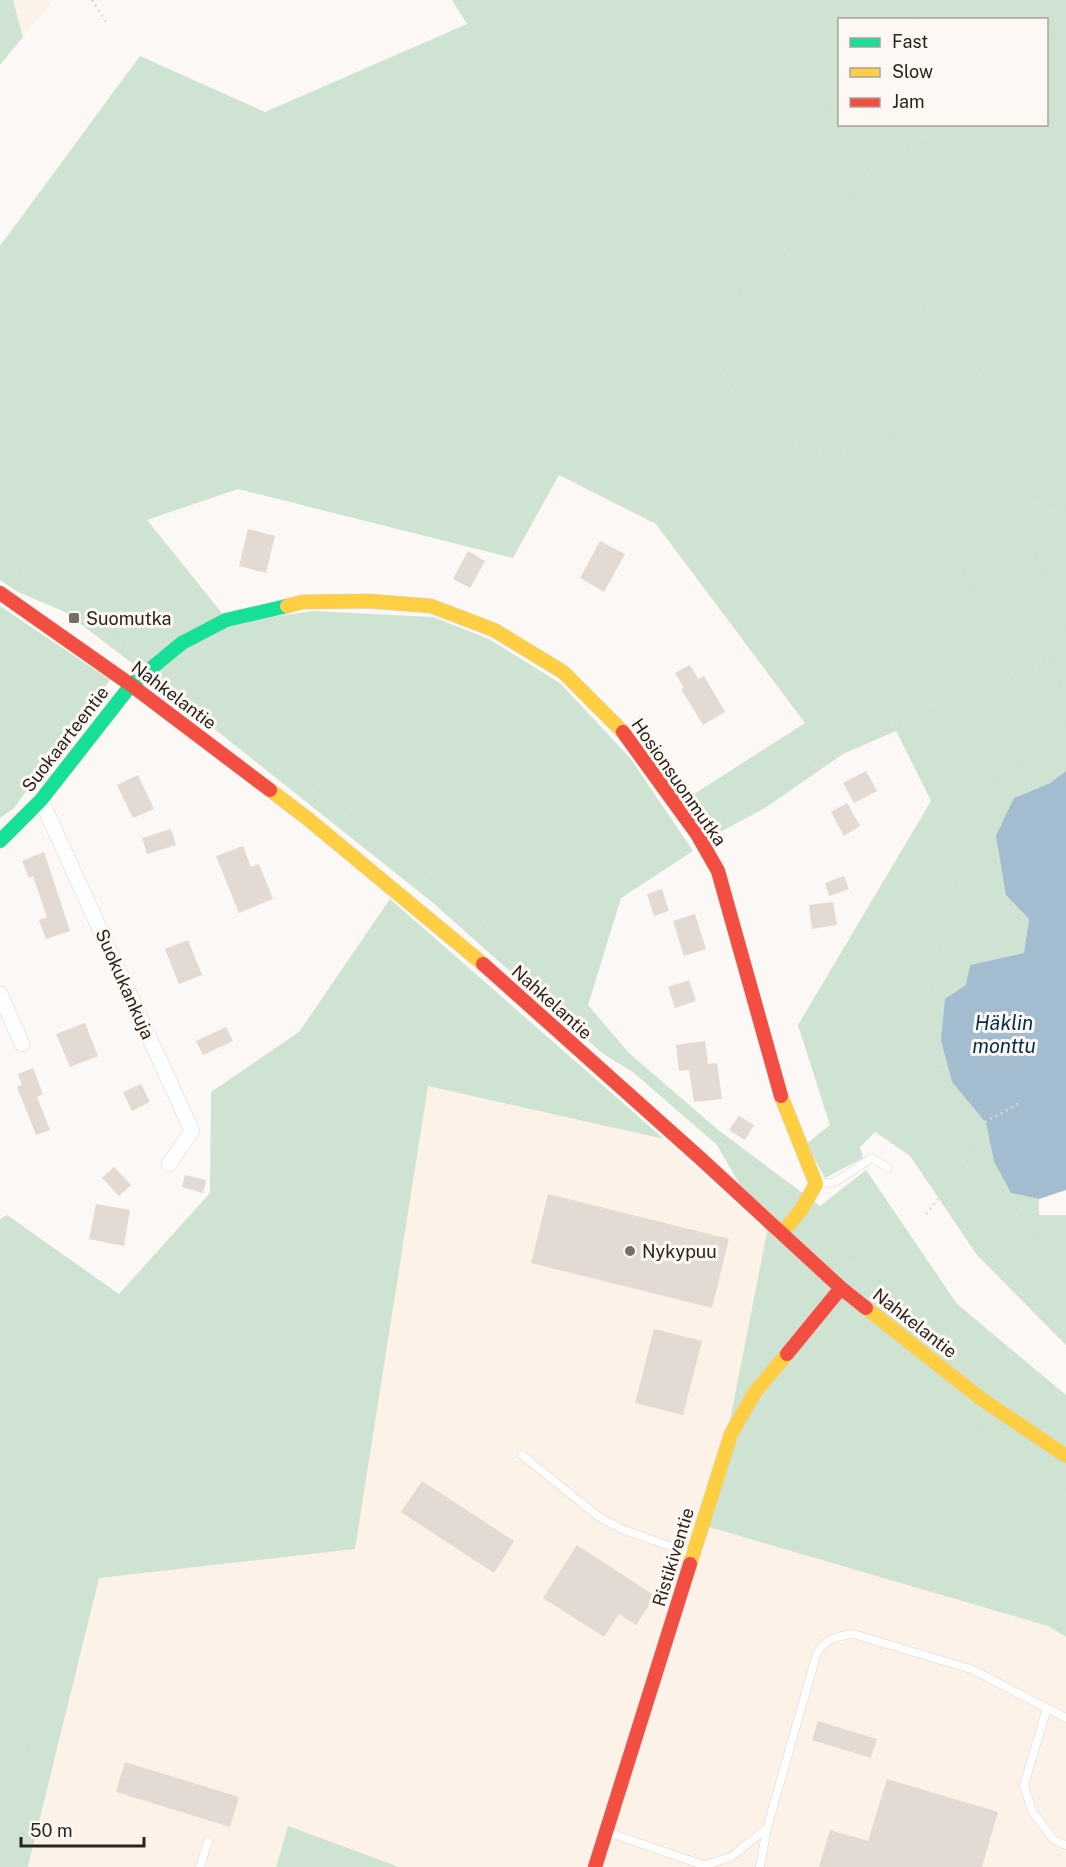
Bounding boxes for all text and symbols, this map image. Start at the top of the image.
legend [838,18,1048,126]
text: Fast [892,31,928,52]
text: Slow [892,61,933,82]
text: Jam [892,91,925,112]
place label: Suomutka [86,608,172,629]
marker: Suomutka [67,611,81,625]
street label: Nahkelantie [127,656,221,734]
street label: Suokaarteentie [17,682,113,796]
street label: Hosionsuonmutka [627,714,731,850]
street label: Suokukankuja [91,926,159,1042]
street label: Nahkelantie [508,961,596,1043]
water label: Häklin monttu [972,1011,1036,1058]
place label: Nykypuu [642,1241,717,1262]
marker: Nykypuu [623,1244,637,1258]
street label: Nahkelantie [869,1284,961,1362]
street label: Ristikiventie [648,1505,698,1609]
scale bar [21,1810,144,1848]
text: 50 m [30,1820,73,1841]

